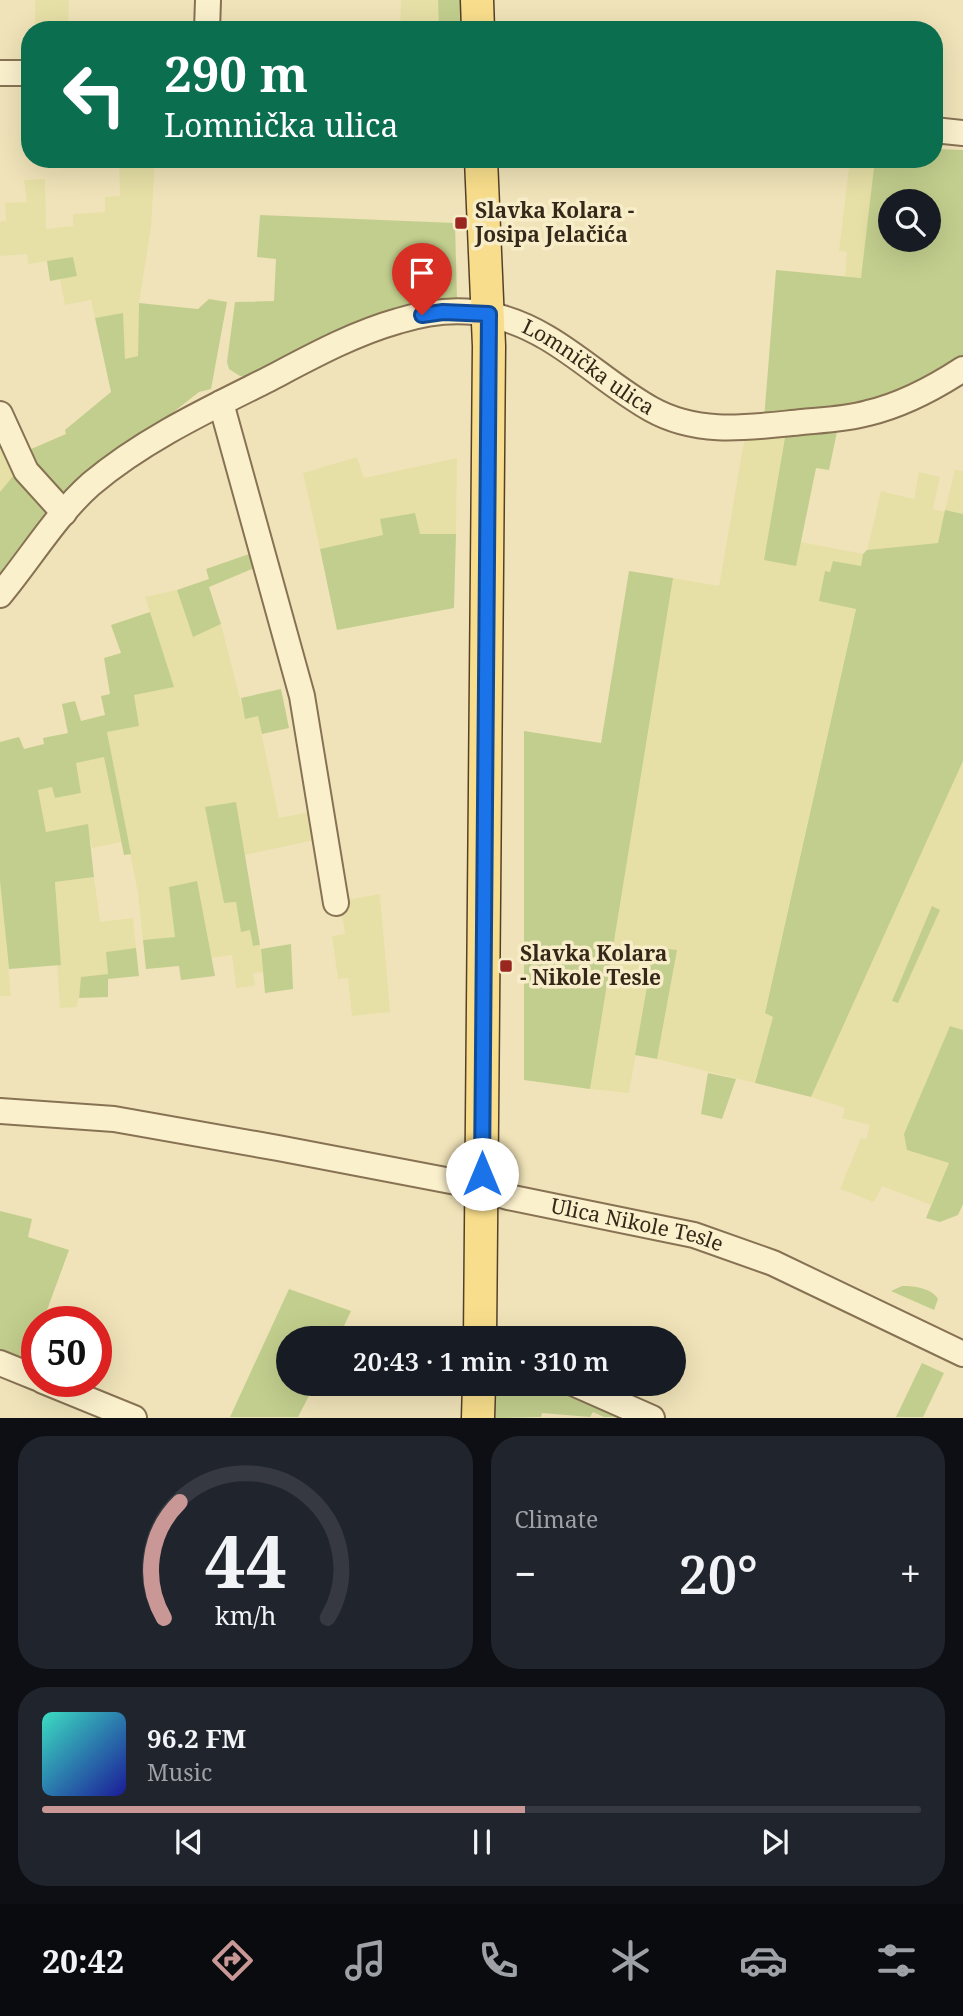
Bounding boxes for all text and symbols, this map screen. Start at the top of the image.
text: 290 m [164,40,308,106]
icon: left [49,49,140,140]
text: Lomnička ulica [164,103,399,146]
map controls [878,189,941,252]
button: search [878,189,941,252]
place label: Slavka Kolara - Josipa Jelačića [474,196,634,248]
marker: Slavka Kolara - Josipa Jelačića [453,215,469,231]
pin [392,243,452,315]
icon: arrive [403,254,441,292]
street label: Lomnička ulica [518,312,660,421]
place label: Slavka Kolara - Nikole Tesle [520,939,667,991]
marker: Slavka Kolara - Nikole Tesle [498,958,514,974]
position arrow [445,1137,519,1211]
street label: Ulica Nikole Tesle [548,1191,727,1257]
speed limit sign: 50 [21,1306,112,1397]
text: 20:43 · 1 min · 310 m [353,1343,609,1379]
text: Climate [515,1503,598,1535]
text: 44 [204,1511,286,1610]
text: 20° [678,1538,758,1609]
text: − [515,1547,537,1599]
text: + [900,1547,921,1599]
text: km/h [215,1598,276,1632]
text: 96.2 FM [147,1720,246,1756]
text: Music [147,1756,212,1788]
icon: previous [170,1823,208,1861]
icon: pause [463,1823,501,1861]
icon: next [756,1823,794,1861]
icon: directions [208,1936,257,1985]
icon: music [341,1936,390,1985]
icon: phone [474,1936,523,1985]
icon: climate [606,1936,655,1985]
icon: car [739,1936,788,1985]
icon: filters [872,1936,921,1985]
text: 20:42 [42,1939,124,1982]

